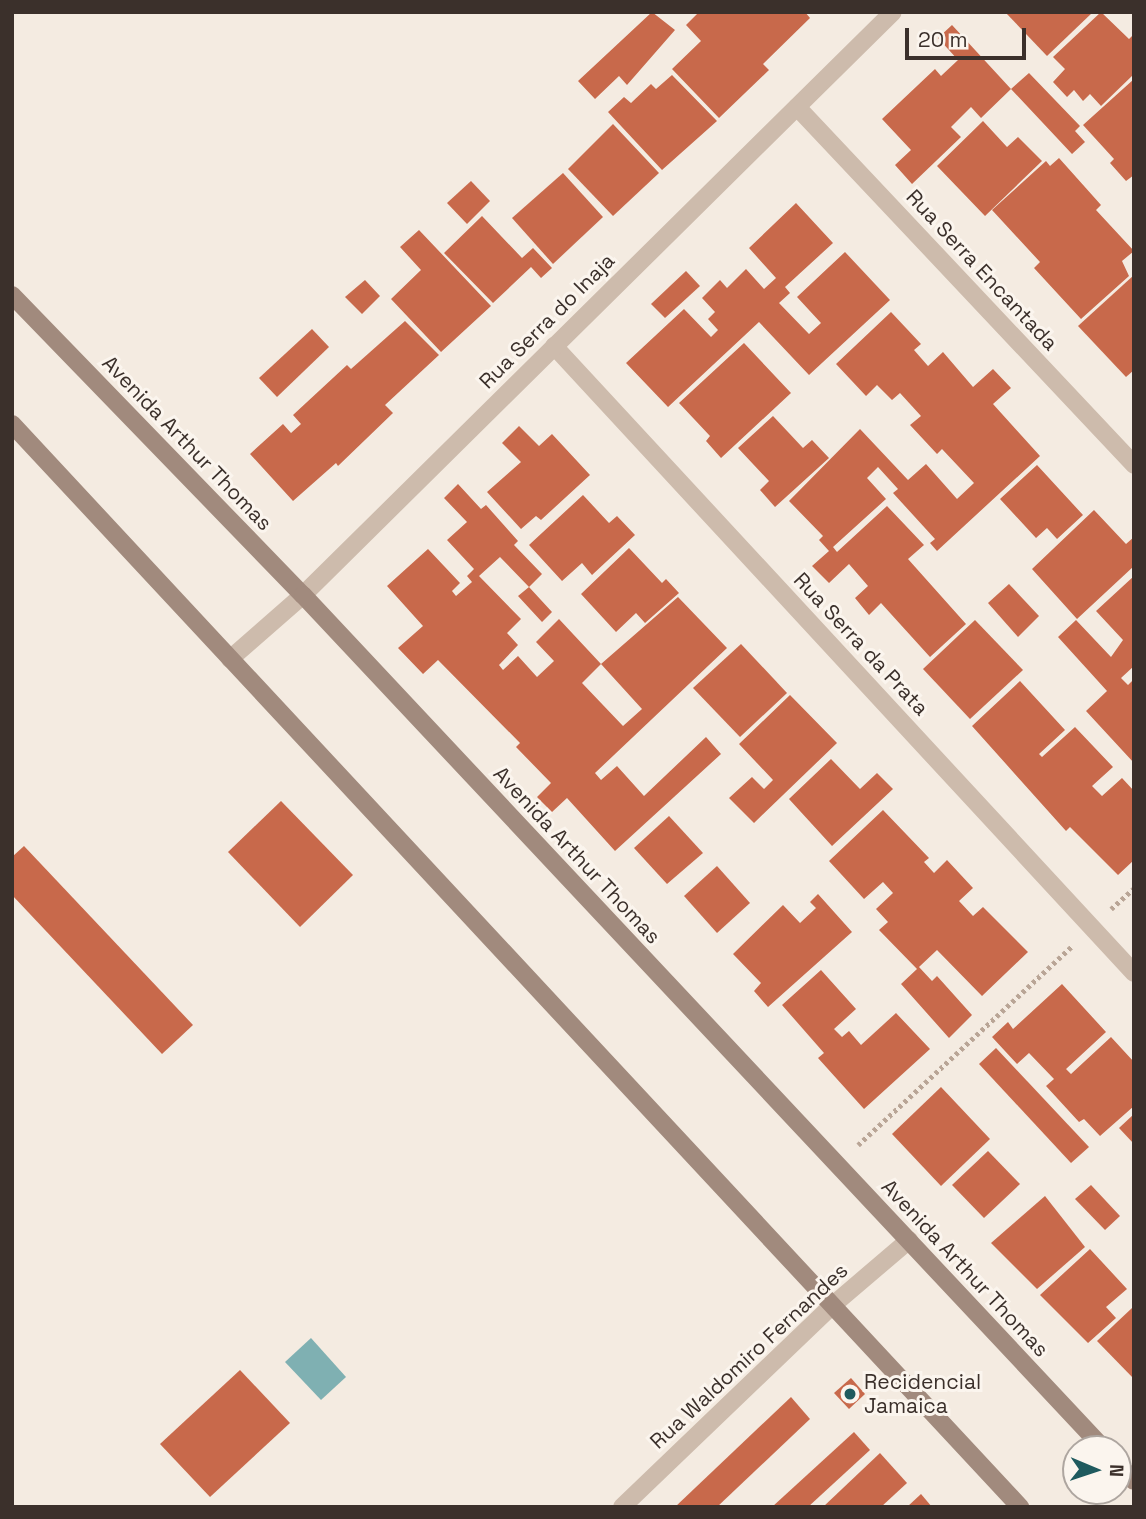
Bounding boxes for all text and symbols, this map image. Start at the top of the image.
scale bar [908,14,1029,58]
text: 20 m [918,26,968,53]
street label: Rua Serra Encantada [901,184,1063,356]
street label: Rua Serra do Inaja [474,248,620,394]
street label: Avenida Arthur Thomas [97,350,277,536]
street label: Rua Serra da Prata [788,567,934,721]
street label: Avenida Arthur Thomas [488,761,666,949]
street label: Avenida Arthur Thomas [876,1174,1054,1362]
street label: Rua Waldomiro Fernandes [645,1258,853,1454]
place label: Recidencial Jamaica [864,1369,981,1419]
marker: Recidencial Jamaica [842,1386,858,1402]
north arrow [1062,1435,1132,1505]
text: N [1104,1464,1129,1477]

